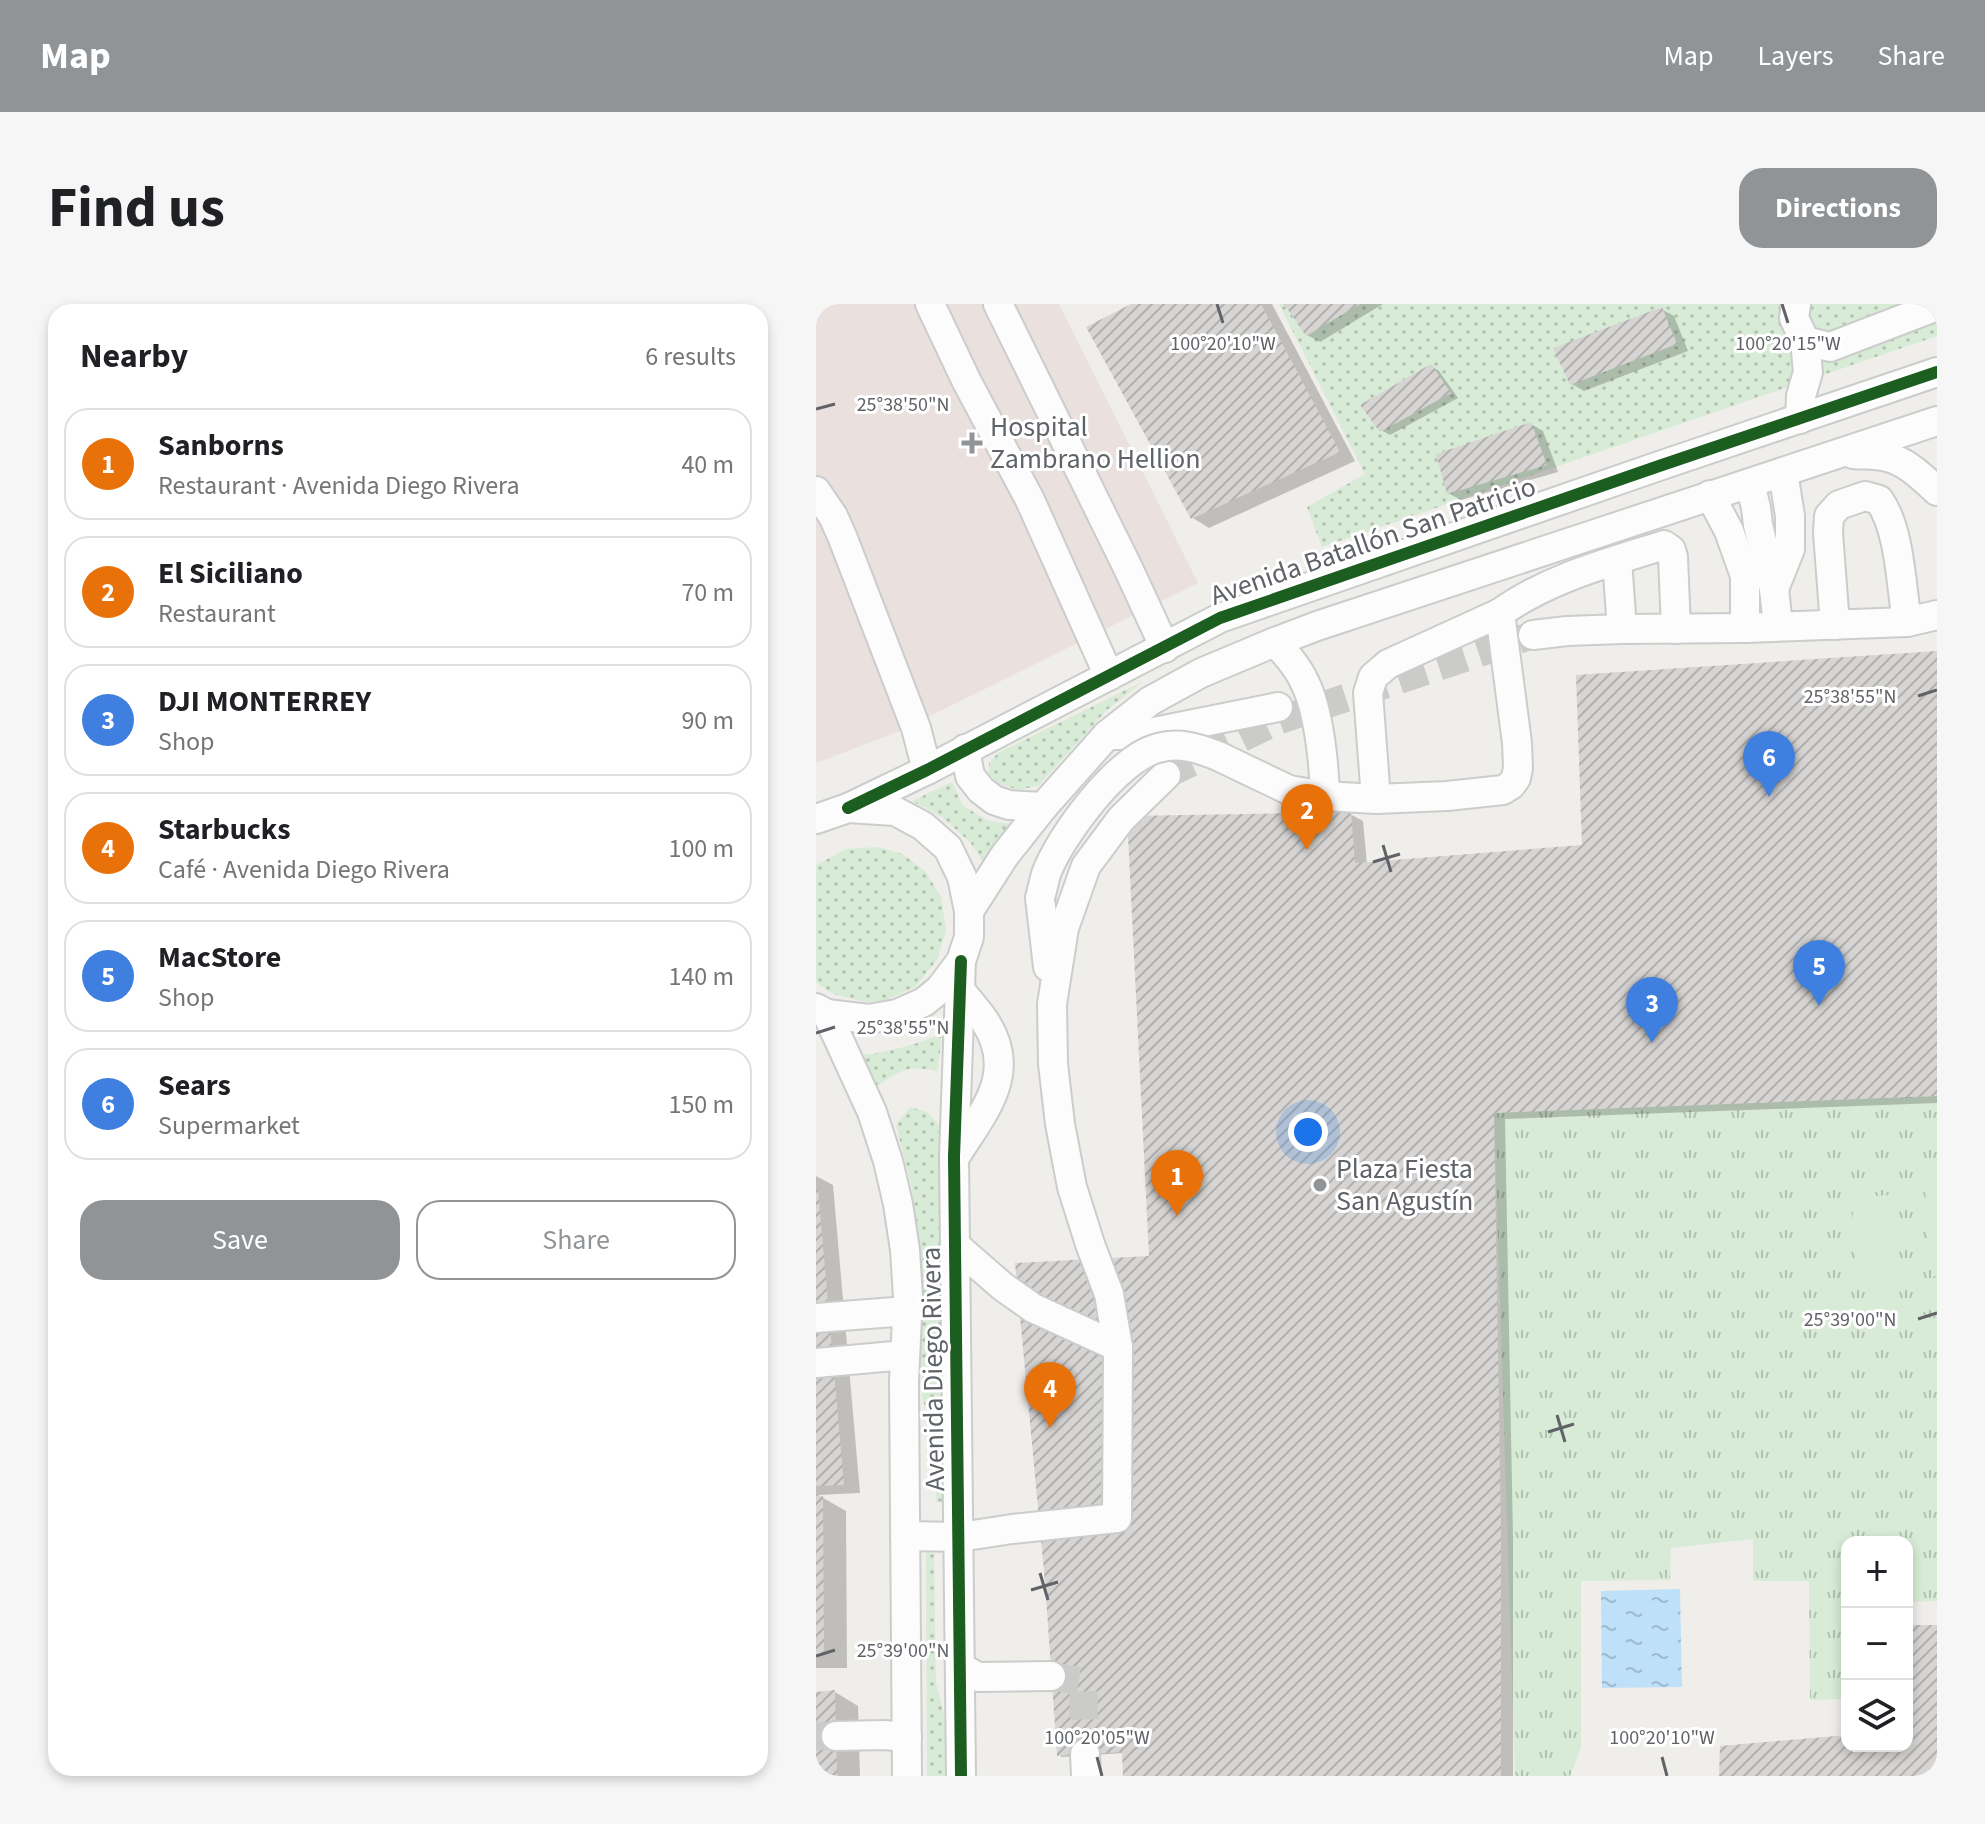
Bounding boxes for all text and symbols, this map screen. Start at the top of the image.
text: Map [40,29,111,83]
text: Map [1663,36,1713,76]
text: Layers [1757,36,1833,76]
text: Share [1877,36,1945,76]
button: Directions [1739,168,1937,248]
text: Find us [48,169,225,248]
text: 100°20'10"W [1170,330,1276,358]
text: 100°20'15"W [1735,330,1841,358]
text: Nearby [80,332,188,381]
text: 6 results [645,338,736,375]
text: 25°38'50"N [857,391,949,419]
place label: Hospital Zambrano Hellion [990,407,1201,479]
text: Sanborns [158,424,284,467]
marker: Hospital Zambrano Hellion [961,432,983,454]
text: 1 [101,446,115,483]
text: 40 m [681,446,734,483]
street label: Avenida Batallón San Patricio [1205,466,1541,616]
text: Restaurant · Avenida Diego Rivera [158,467,520,504]
text: El Siciliano [158,552,303,595]
text: 2 [101,574,115,611]
text: 70 m [681,574,734,611]
text: Restaurant [158,595,276,632]
text: DJI MONTERREY [158,680,371,723]
text: 25°38'55"N [1804,683,1896,711]
text: 3 [101,702,115,739]
text: 90 m [681,702,734,739]
text: Shop [158,723,215,760]
pin: 6 [1743,731,1795,797]
pin: 2 [1281,784,1333,850]
text: Starbucks [158,808,290,851]
text: 4 [101,830,115,867]
text: 100 m [668,830,734,867]
text: Café · Avenida Diego Rivera [158,851,450,888]
text: MacStore [158,936,281,979]
pin: 5 [1793,940,1845,1006]
text: 5 [101,958,115,995]
text: 140 m [668,958,734,995]
pin: 3 [1626,977,1678,1043]
text: Shop [158,979,215,1016]
text: 25°38'55"N [857,1014,949,1042]
text: Sears [158,1064,231,1107]
text: 6 [101,1086,115,1123]
text: 150 m [668,1086,734,1123]
text: Supermarket [158,1107,300,1144]
your location [1288,1112,1328,1152]
place label: Plaza Fiesta San Agustín [1336,1149,1473,1221]
pin: 1 [1151,1150,1203,1216]
marker: Plaza Fiesta San Agustín [1311,1176,1329,1194]
button: Save [80,1200,400,1280]
button: Share [416,1200,736,1280]
street label: Avenida Diego Rivera [911,1246,955,1492]
text: 25°39'00"N [1804,1306,1896,1334]
pin: 4 [1024,1362,1076,1428]
map controls [1841,1536,1913,1752]
button: + [1841,1536,1913,1608]
button: − [1841,1608,1913,1680]
text: 25°39'00"N [857,1637,949,1665]
button: layers [1841,1680,1913,1752]
text: 100°20'05"W [1044,1724,1150,1752]
text: 100°20'10"W [1609,1724,1715,1752]

